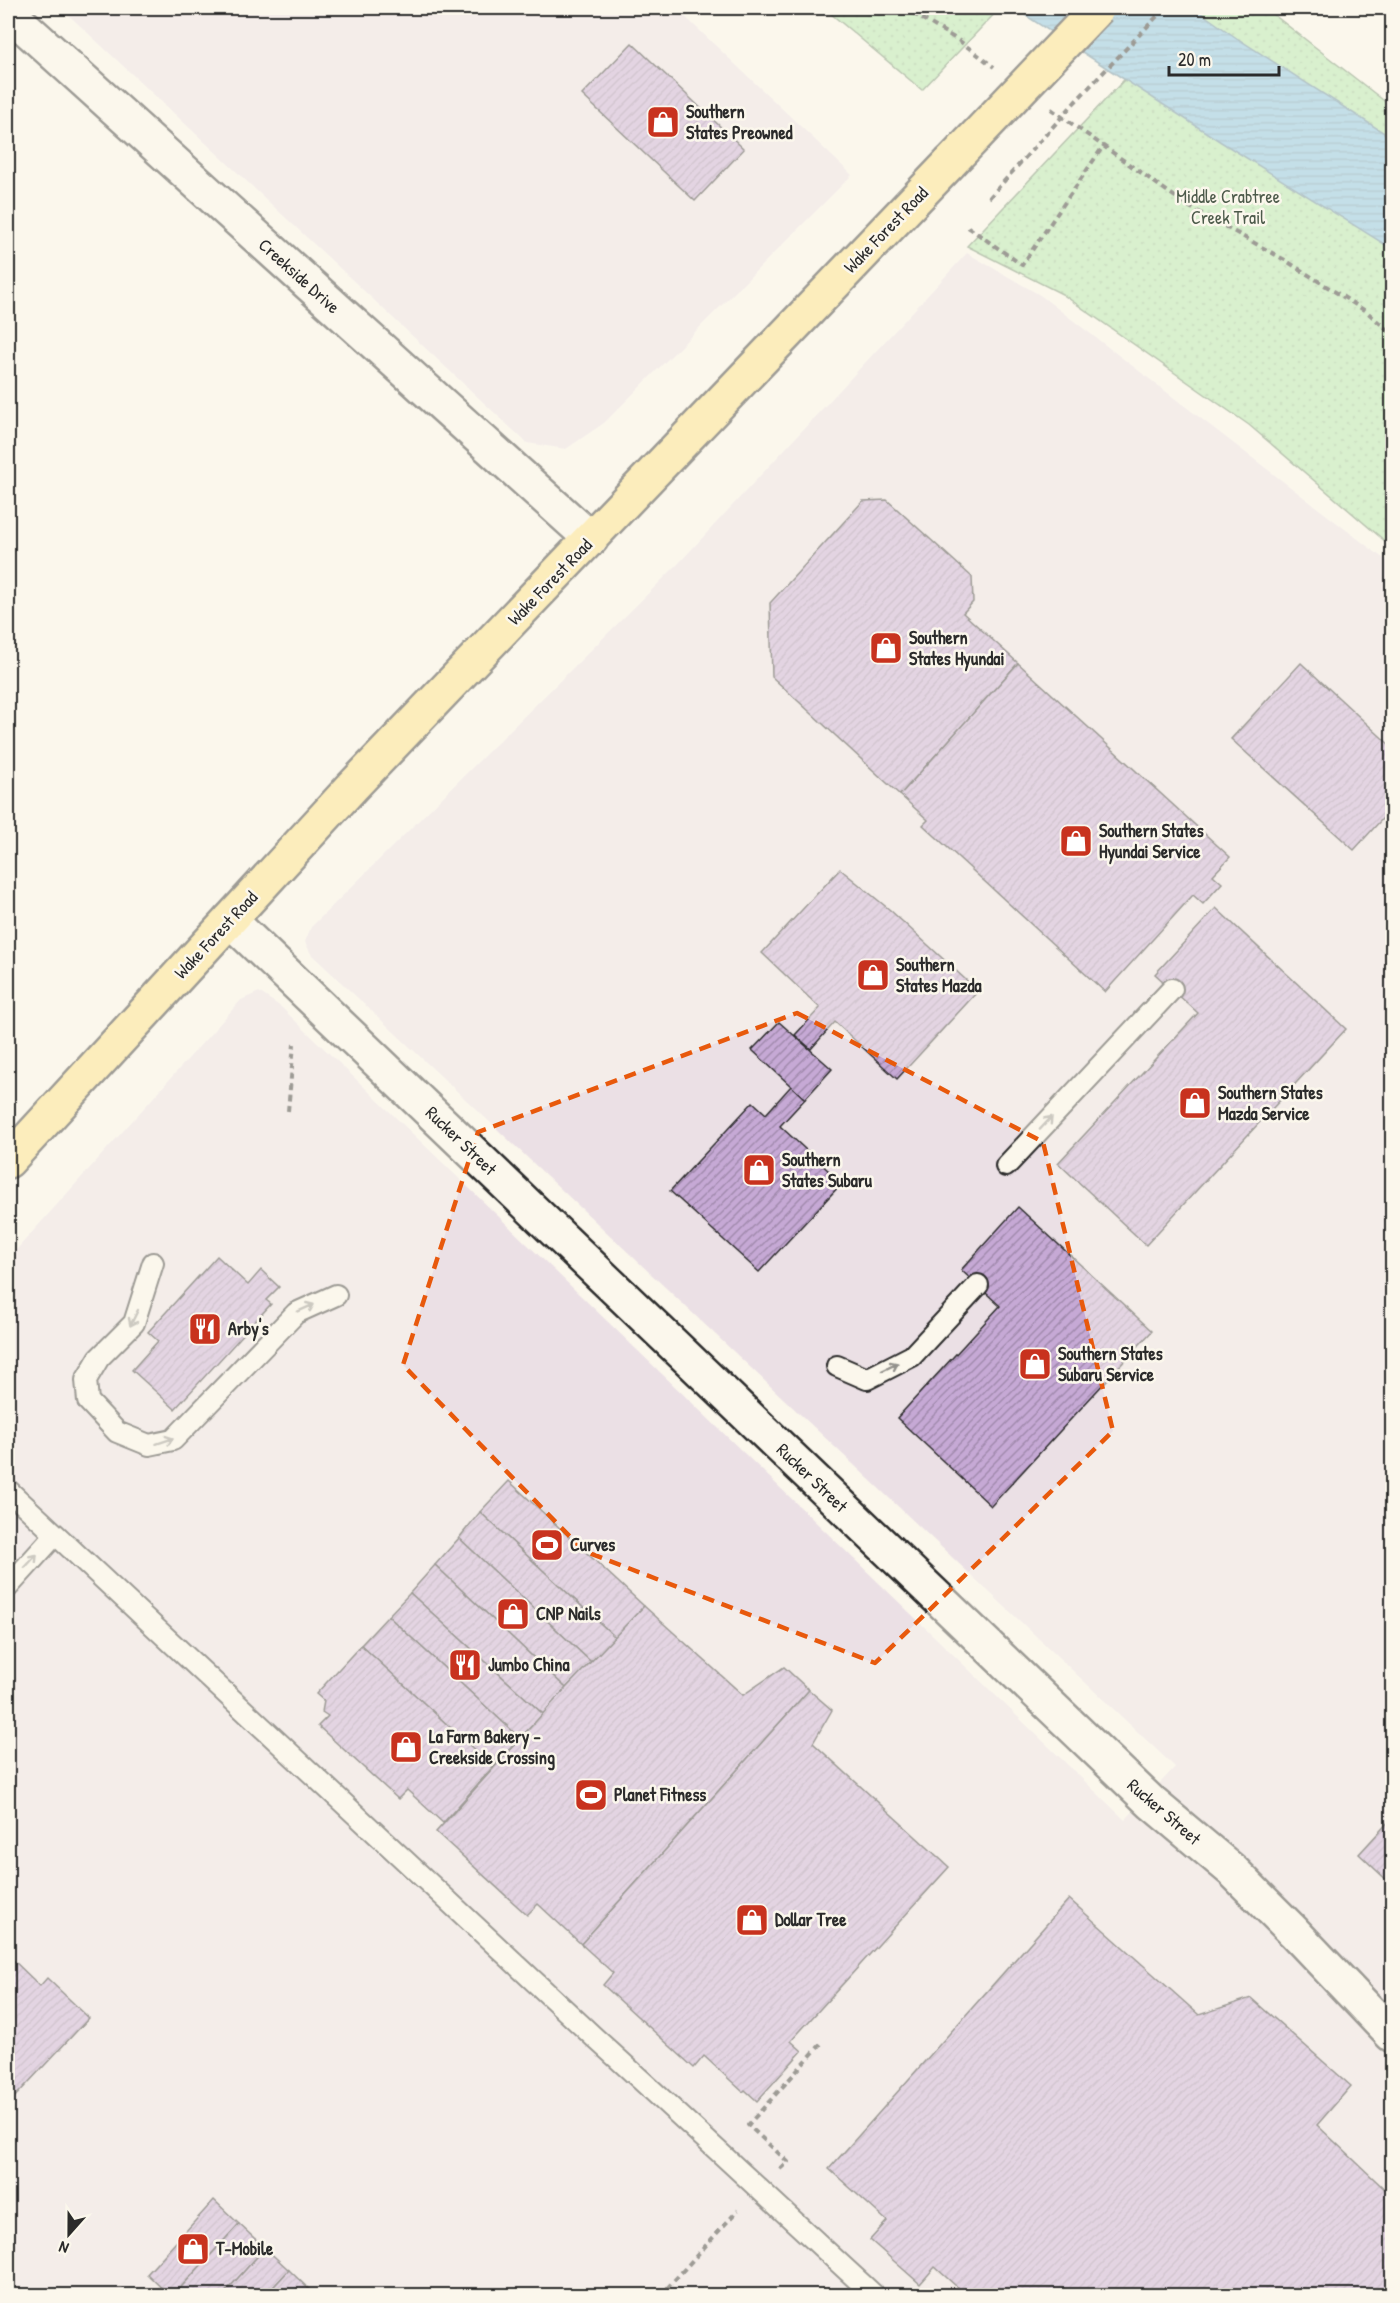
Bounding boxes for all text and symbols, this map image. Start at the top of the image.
scale bar [1169,39,1278,77]
text: 20 m [1178,47,1211,72]
place label: Southern States Preowned [686,99,793,145]
shop icon: Southern States Preowned [645,104,681,140]
street label: Wake Forest Road [838,181,933,279]
park label: Middle Crabtree Creek Trail [1176,184,1280,230]
street label: Creekside Drive [253,232,346,319]
street label: Wake Forest Road [502,533,597,631]
place label: Southern States Hyundai [909,625,1004,672]
shop icon: Southern States Hyundai [868,630,904,666]
place label: Southern States Hyundai Service [1099,818,1204,865]
shop icon: Southern States Hyundai Service [1058,823,1094,859]
street label: Wake Forest Road [168,885,263,984]
place label: Southern States Mazda [896,952,982,998]
shop icon: Southern States Mazda [855,957,891,993]
place label: Southern States Mazda Service [1218,1080,1323,1126]
shop icon: Southern States Mazda Service [1177,1085,1213,1121]
street label: Rucker Street [420,1100,503,1181]
one-way arrow [1039,1116,1053,1131]
place label: Southern States Subaru [782,1147,873,1193]
shop icon: Southern States Subaru [741,1152,777,1188]
one-way arrow [296,1302,314,1314]
one-way arrow [127,1309,139,1327]
restaurant icon: Arby's [187,1311,223,1347]
place label: Arby's [228,1316,269,1342]
place label: Southern States Subaru Service [1058,1341,1163,1387]
shop icon: Southern States Subaru Service [1017,1346,1053,1382]
one-way arrow [881,1361,899,1373]
one-way arrow [156,1435,175,1446]
street label: Rucker Street [771,1437,854,1518]
sports icon: Curves [529,1527,565,1563]
place label: Curves [570,1532,615,1557]
one-way arrow [24,1553,39,1568]
shop icon: CNP Nails [495,1596,531,1632]
place label: CNP Nails [536,1601,601,1626]
restaurant icon: Jumbo China [447,1647,483,1683]
place label: Jumbo China [488,1652,571,1677]
place label: La Farm Bakery - Creekside Crossing [429,1724,555,1771]
shop icon: La Farm Bakery - Creekside Crossing [388,1729,424,1765]
street label: Rucker Street [1122,1773,1207,1851]
sports icon: Planet Fitness [573,1777,609,1813]
place label: Planet Fitness [614,1782,706,1807]
shop icon: Dollar Tree [734,1902,770,1938]
place label: Dollar Tree [775,1907,847,1932]
north arrow [39,2204,99,2264]
shop icon: T-Mobile [175,2231,211,2267]
text: N [55,2236,72,2260]
place label: T-Mobile [215,2236,274,2261]

